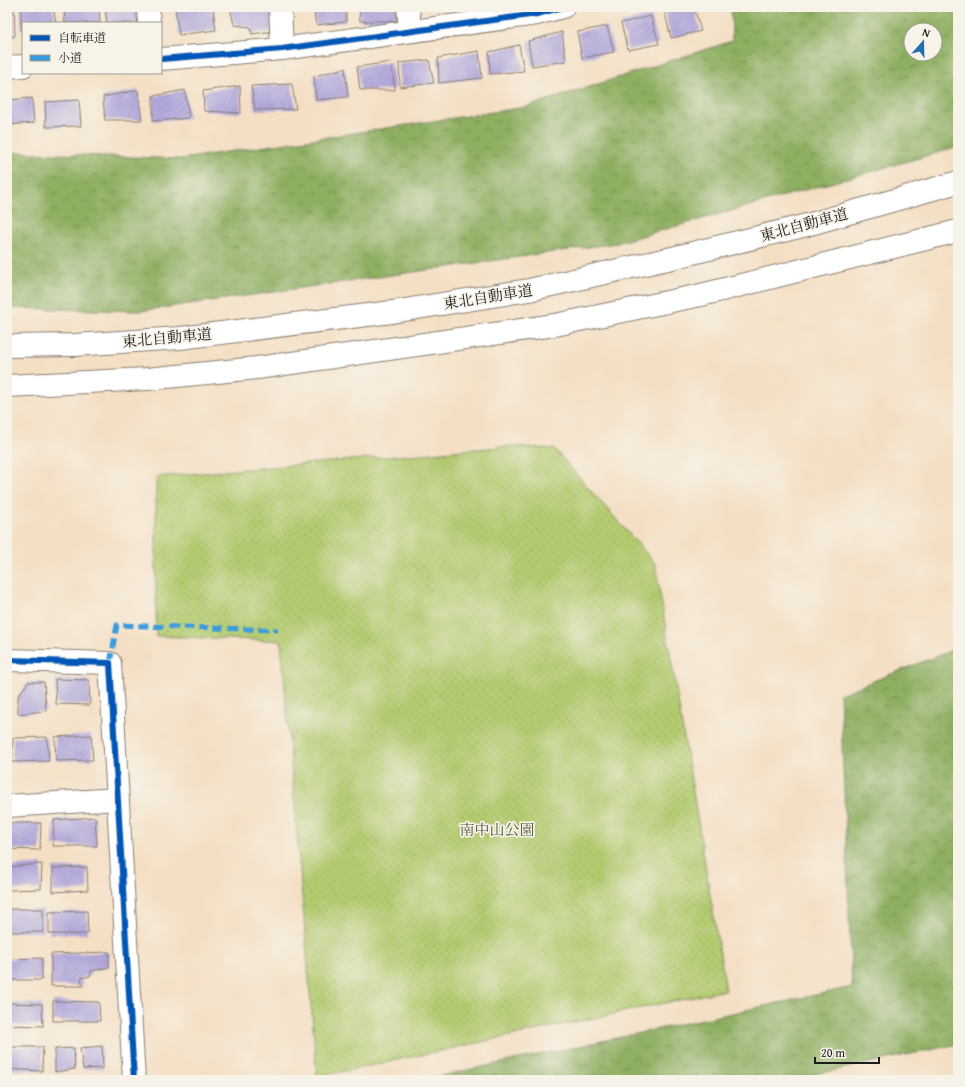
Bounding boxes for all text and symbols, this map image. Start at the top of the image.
legend [22,22,162,74]
north arrow [903,22,943,62]
text: N [920,24,933,42]
text: 自転車道 [58,29,106,46]
text: 小道 [58,49,82,66]
street label: 東北自動車道 [758,203,850,246]
street label: 東北自動車道 [442,279,534,314]
street label: 東北自動車道 [121,323,213,352]
park label: 南中山公園 [459,819,535,840]
scale bar [815,1039,879,1065]
text: 20 m [821,1044,845,1061]

